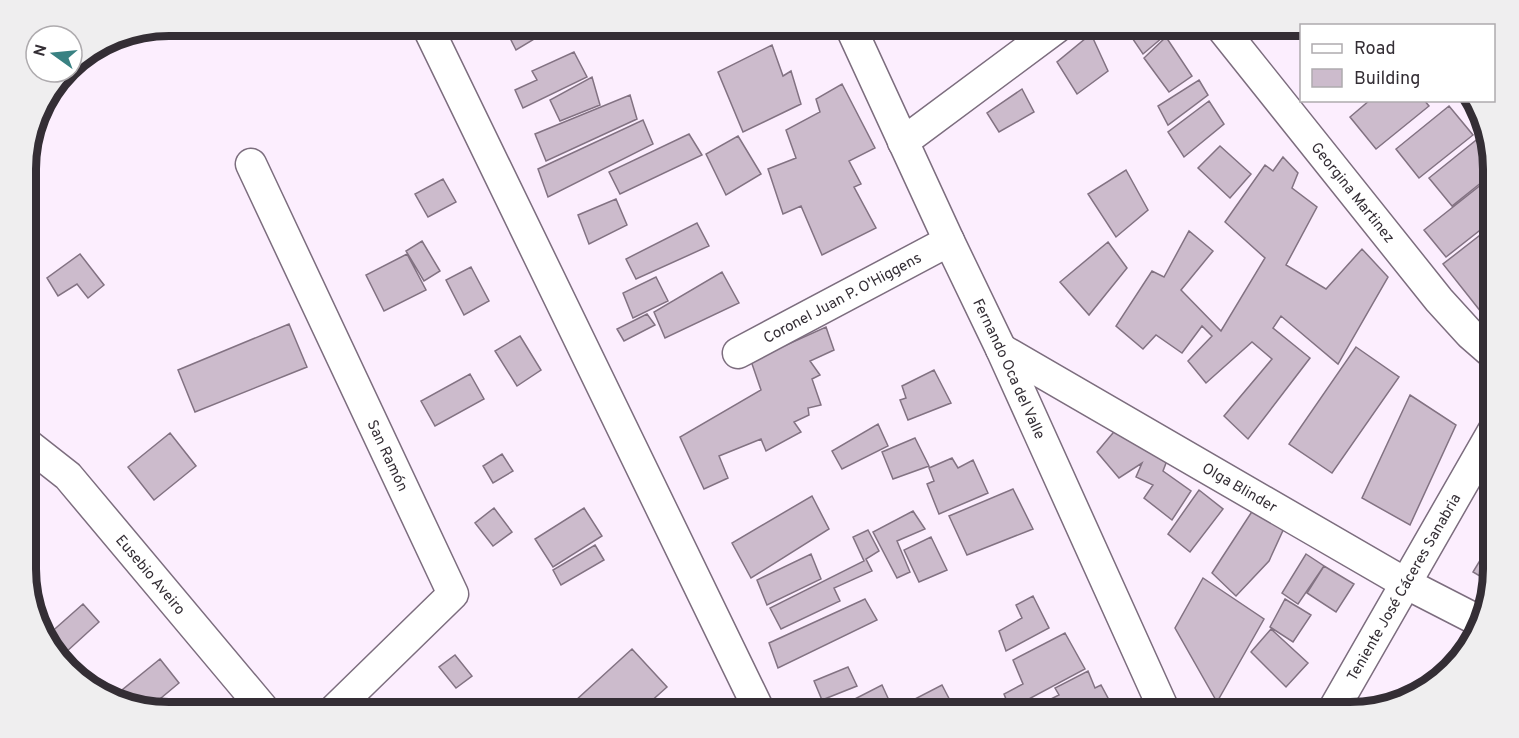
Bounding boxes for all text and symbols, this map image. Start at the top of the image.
north arrow [24,24,84,84]
legend [1300,24,1495,102]
text: Road [1354,38,1396,61]
text: N [30,42,53,59]
text: Building [1354,68,1420,91]
street label: Georgina Martinez [1306,139,1398,248]
street label: Coronel Juan P. O'Higgens [761,249,925,349]
street label: Fernando Oca del Valle [967,296,1048,443]
street label: San Ramón [362,417,411,495]
street label: Olga Blinder [1198,459,1280,518]
street label: Teniente José Cáceres Sanabria [1344,491,1466,685]
street label: Eusebio Aveiro [110,532,189,619]

